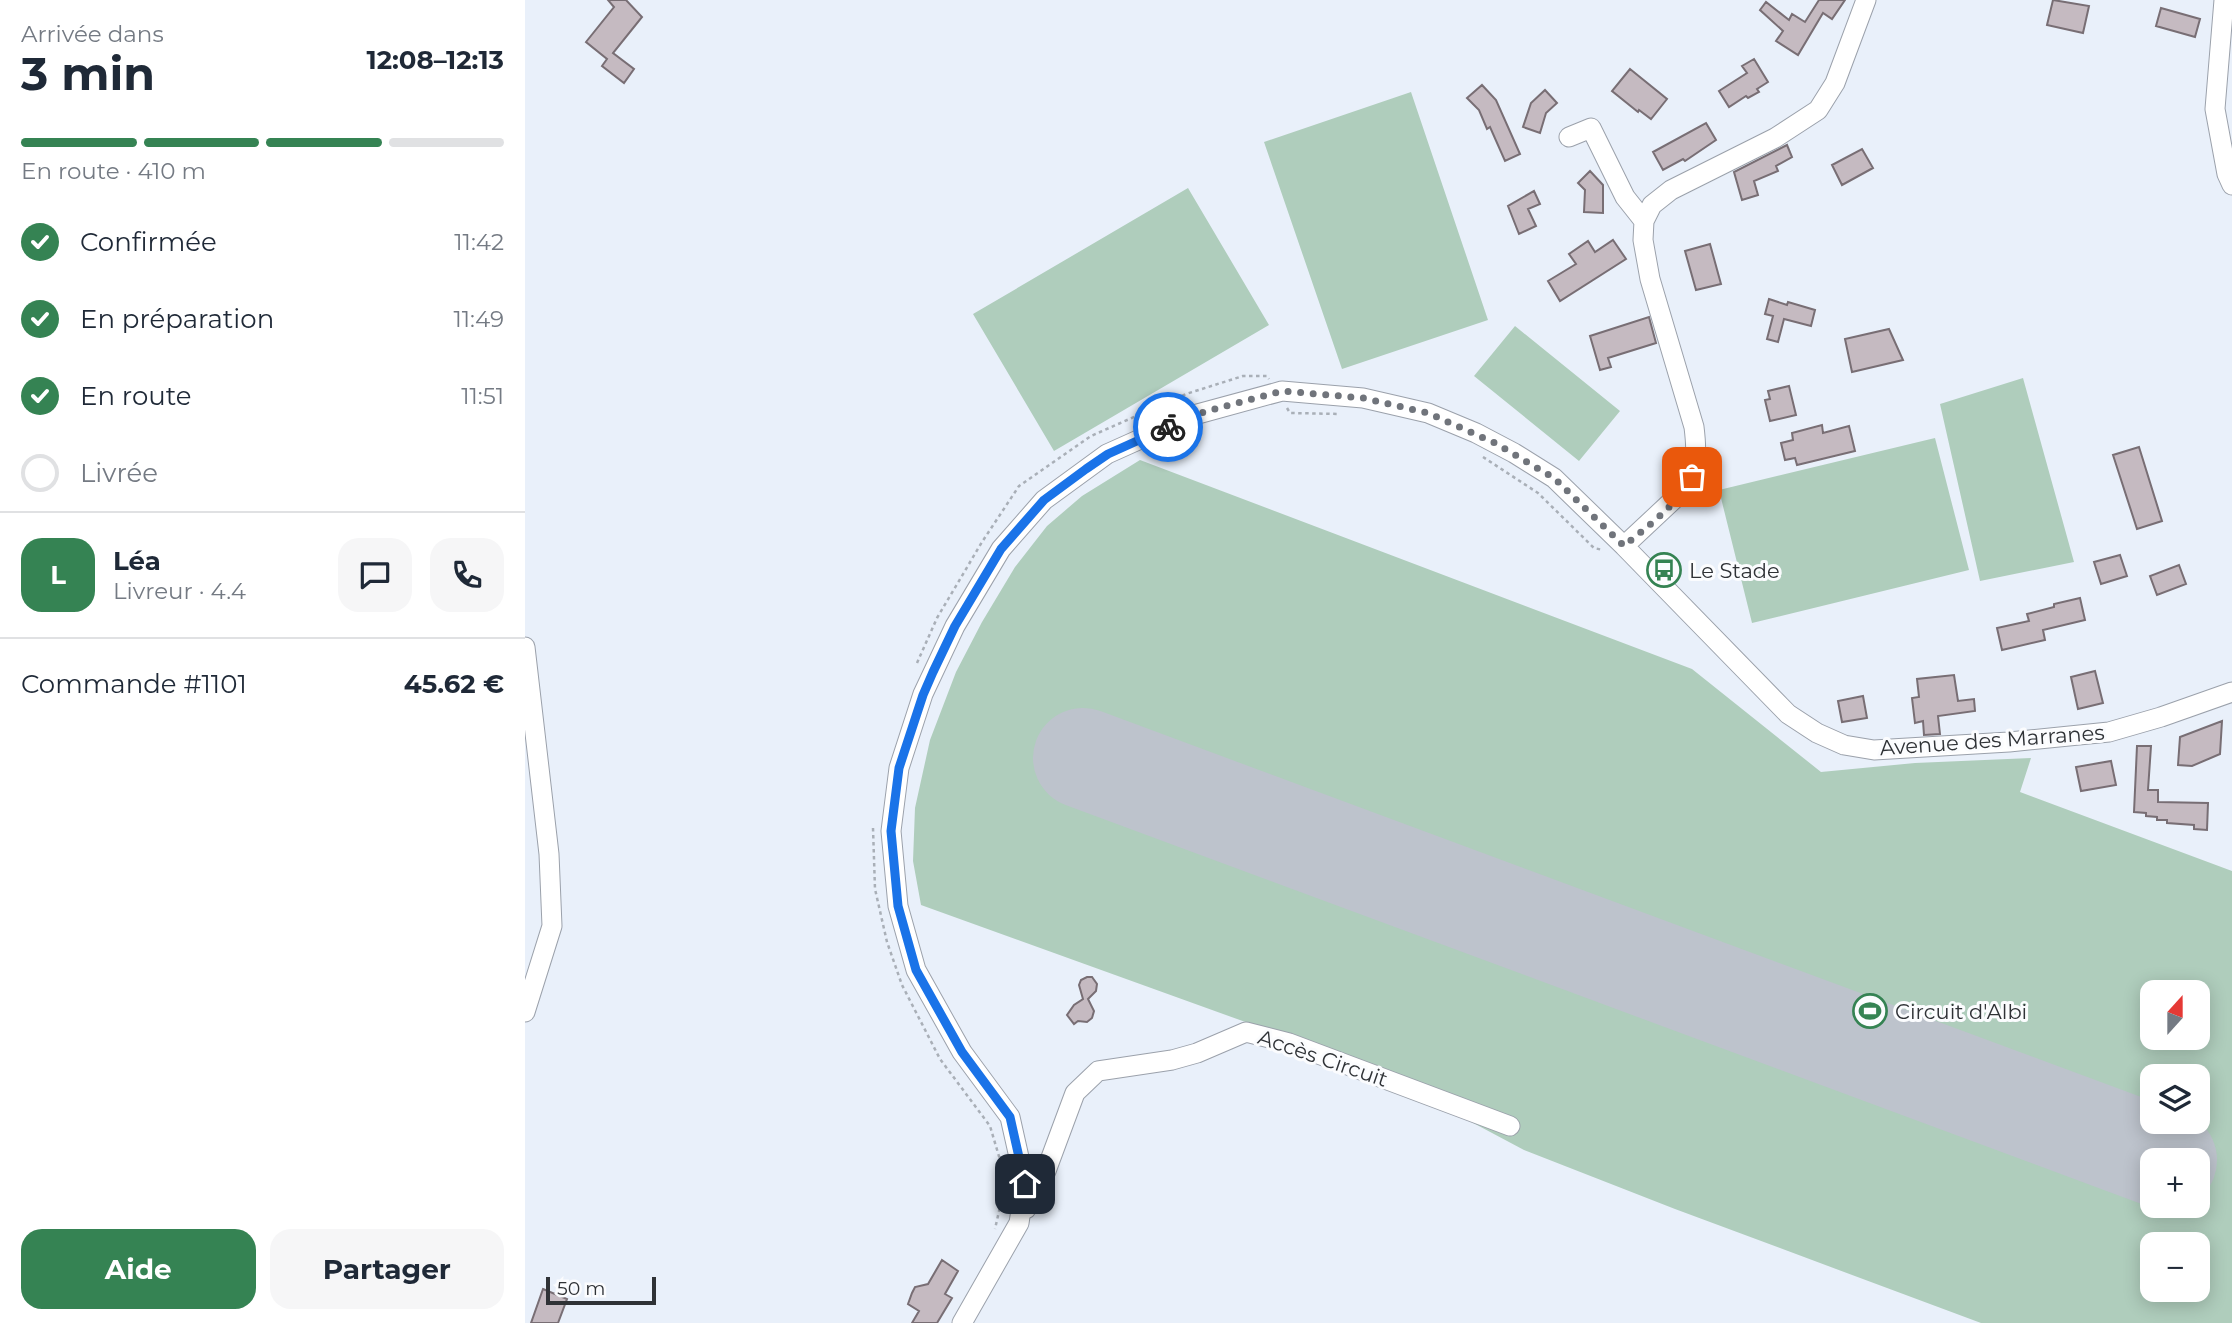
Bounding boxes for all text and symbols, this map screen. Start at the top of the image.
text: Arrivée dans [21,20,164,48]
text: 12:08–12:13 [366,44,504,76]
text: 3 min [21,45,155,102]
text: En route · 410 m [21,157,206,185]
icon: check [21,223,59,261]
text: Confirmée [80,226,217,258]
text: 11:42 [454,228,504,256]
icon: check [21,300,59,338]
text: En préparation [80,303,274,335]
text: 11:49 [453,305,504,333]
icon: check [21,377,59,415]
text: En route [80,380,191,412]
text: 11:51 [461,382,504,410]
courier [1133,392,1203,462]
icon: bike [1149,408,1187,446]
pin [1662,447,1722,507]
text: Livrée [80,457,158,489]
icon: bag [1673,458,1711,496]
button: chat [338,538,412,612]
button: phone [430,538,504,612]
text: Léa [113,545,161,577]
bus stop icon: Le Stade [1645,551,1683,589]
place label: Le Stade [1689,558,1780,583]
text: L [50,559,66,591]
text: Livreur · 4.4 [113,577,246,605]
text: Commande #1101 [21,668,247,700]
text: 45.62 € [404,668,504,700]
street label: Avenue des Marranes [1879,720,2105,760]
north arrow [2140,980,2210,1050]
map controls [2140,980,2210,1302]
sports icon: Circuit d'Albi [1851,992,1889,1030]
place label: Circuit d'Albi [1895,999,2027,1024]
street label: Accès Circuit [1255,1024,1391,1092]
button: layers [2140,1064,2210,1134]
button: + [2140,1148,2210,1218]
pin [995,1154,1055,1214]
icon: home [1006,1165,1044,1203]
button: Aide [21,1229,256,1309]
button: Partager [270,1229,504,1309]
button: − [2140,1232,2210,1302]
scale bar [546,1274,656,1306]
text: 50 m [557,1277,605,1300]

